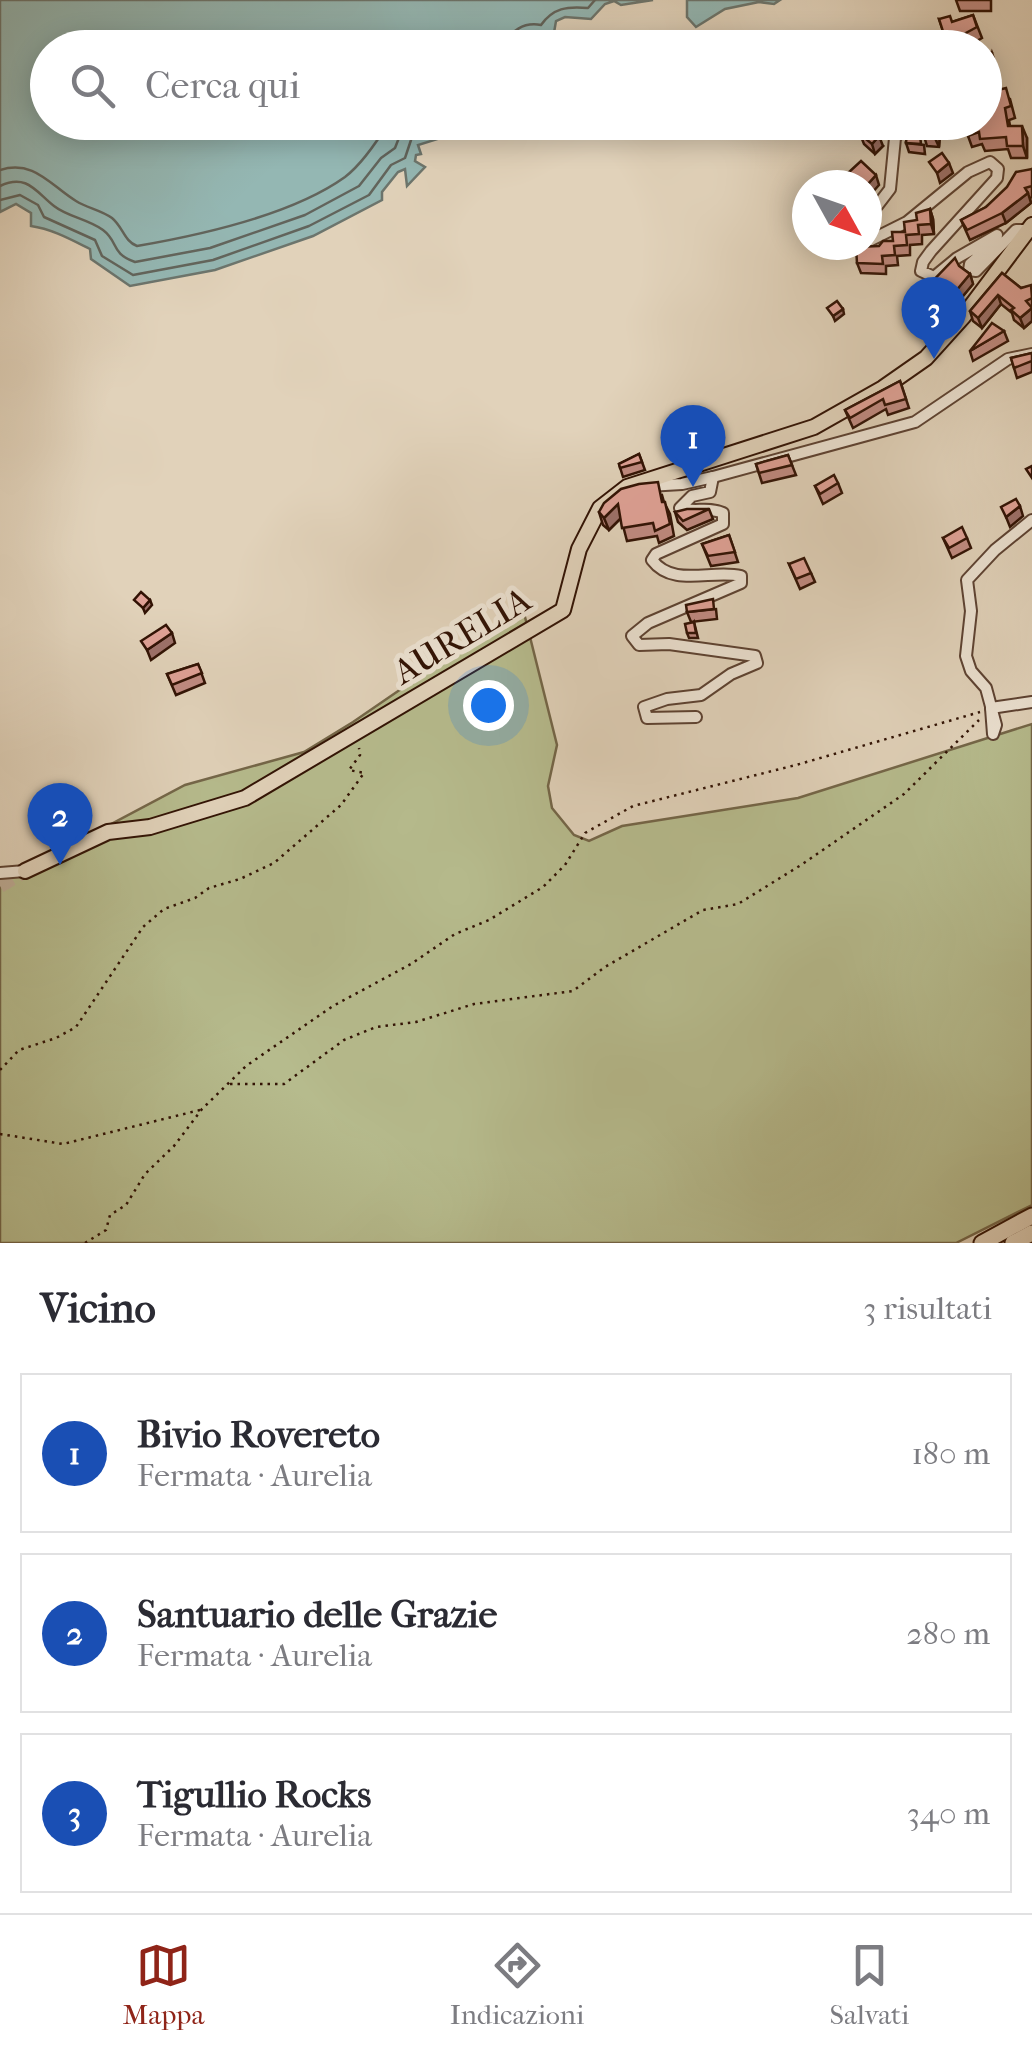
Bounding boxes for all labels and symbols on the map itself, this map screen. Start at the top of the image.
north arrow [792,170,882,260]
pin: 3 [902,276,966,359]
pin: 1 [660,404,726,487]
street label: AURELIA [384,579,538,694]
your location [463,680,514,731]
pin: 2 [28,782,92,865]

